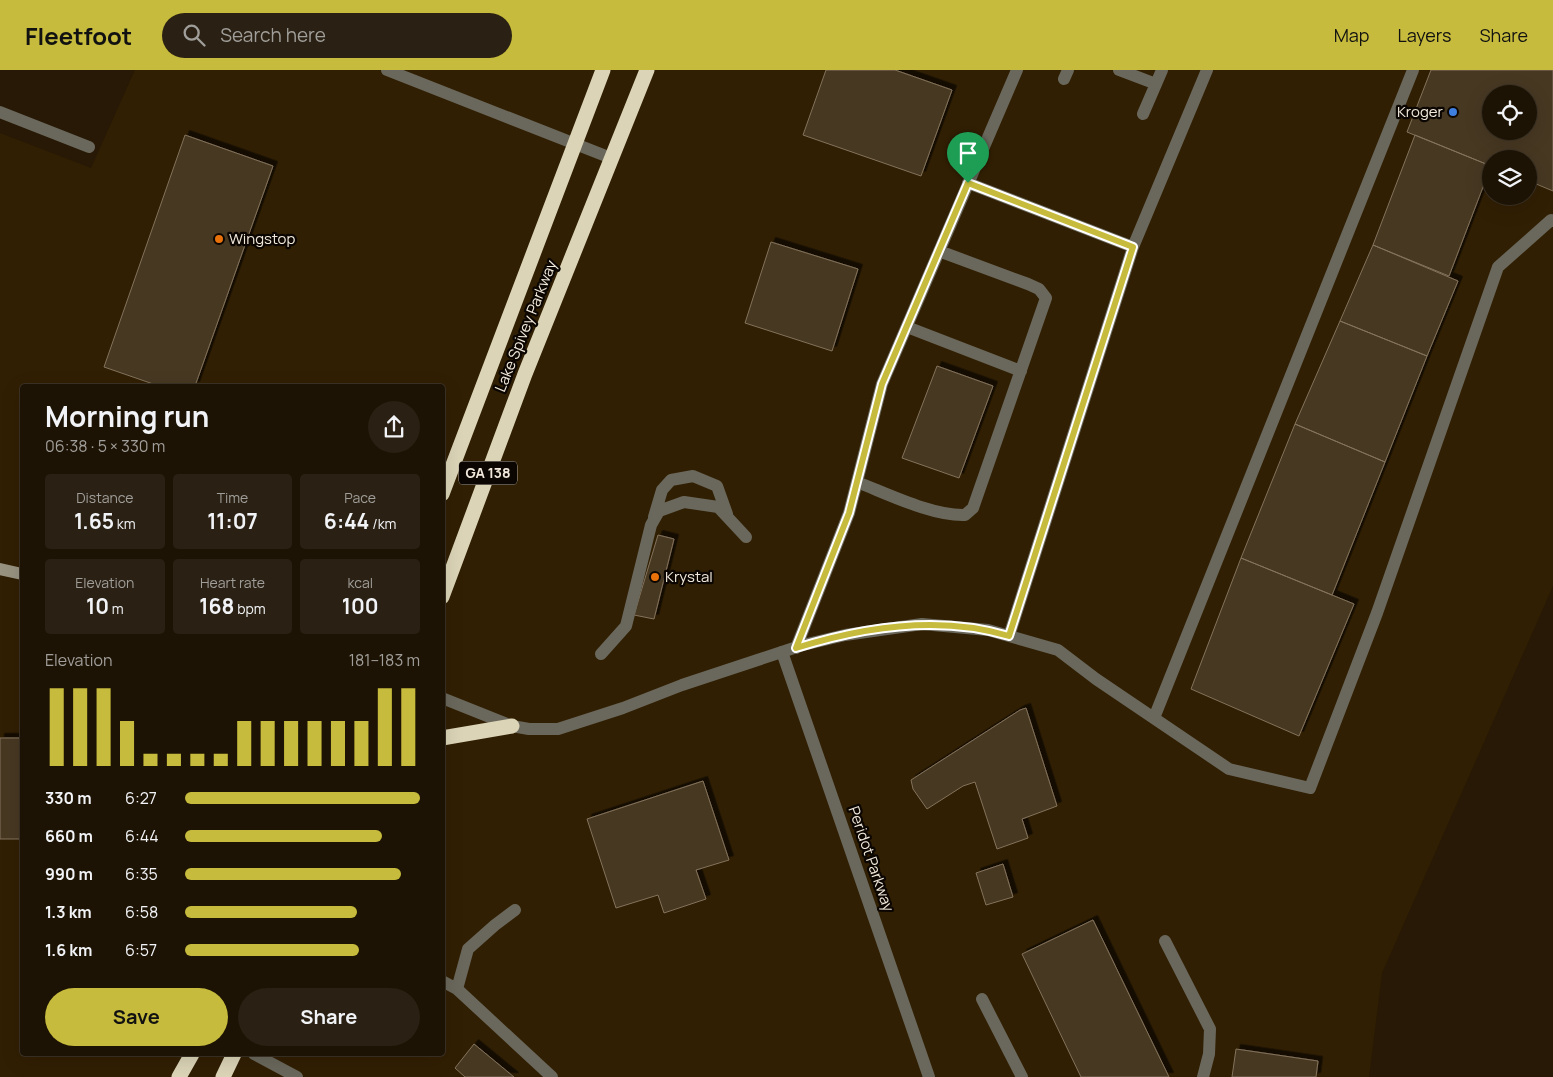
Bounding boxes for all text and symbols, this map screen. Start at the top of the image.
search box [162,13,512,58]
text: Fleetfoot [25,19,132,52]
icon: search [180,21,208,49]
text: Search here [220,22,326,48]
text: Map [1334,23,1369,47]
text: Layers [1397,23,1451,47]
text: Share [1479,23,1528,47]
map controls [1482,85,1537,205]
button: locate [1482,85,1537,140]
place label: Kroger [1397,101,1444,122]
marker: Kroger [1447,106,1459,118]
pin [947,132,989,183]
icon: arrive [954,139,982,167]
button: layers [1482,150,1537,205]
place label: Wingstop [229,228,295,249]
marker: Wingstop [213,233,225,245]
street label: Lake Spivey Parkway [490,257,562,395]
text: Morning run [45,397,209,435]
button: share [368,401,420,453]
text: 06:38 · 5 × 330 m [45,435,165,457]
road number: GA 138 [459,462,517,484]
text: Distance [76,488,134,507]
text: Time [217,488,248,507]
text: Pace [344,488,376,507]
text: 1.65 [74,507,114,535]
text: 11:07 [207,507,258,535]
text: 6:44 [324,507,369,535]
text: km [114,514,136,533]
text: /km [369,514,396,533]
place label: Krystal [665,566,713,587]
marker: Krystal [649,571,661,583]
text: Elevation [75,573,134,592]
text: Heart rate [200,573,265,592]
text: kcal [347,573,373,592]
text: 10 [86,592,109,620]
text: 168 [199,592,234,620]
text: 100 [342,592,379,620]
text: m [109,599,124,618]
text: bpm [234,599,266,618]
text: Elevation [45,649,113,671]
text: 181–183 m [349,649,420,671]
text: 330 m [45,787,92,809]
text: 6:27 [125,787,157,809]
street label: Peridot Parkway [844,803,899,914]
text: 660 m [45,825,93,847]
text: 6:44 [125,825,159,847]
text: 990 m [45,863,93,885]
text: 6:35 [125,863,158,885]
text: 1.3 km [45,901,92,923]
text: 6:58 [125,901,158,923]
text: 1.6 km [45,939,92,961]
text: 6:57 [125,939,157,961]
button: Save [45,988,228,1046]
button: Share [238,988,420,1046]

